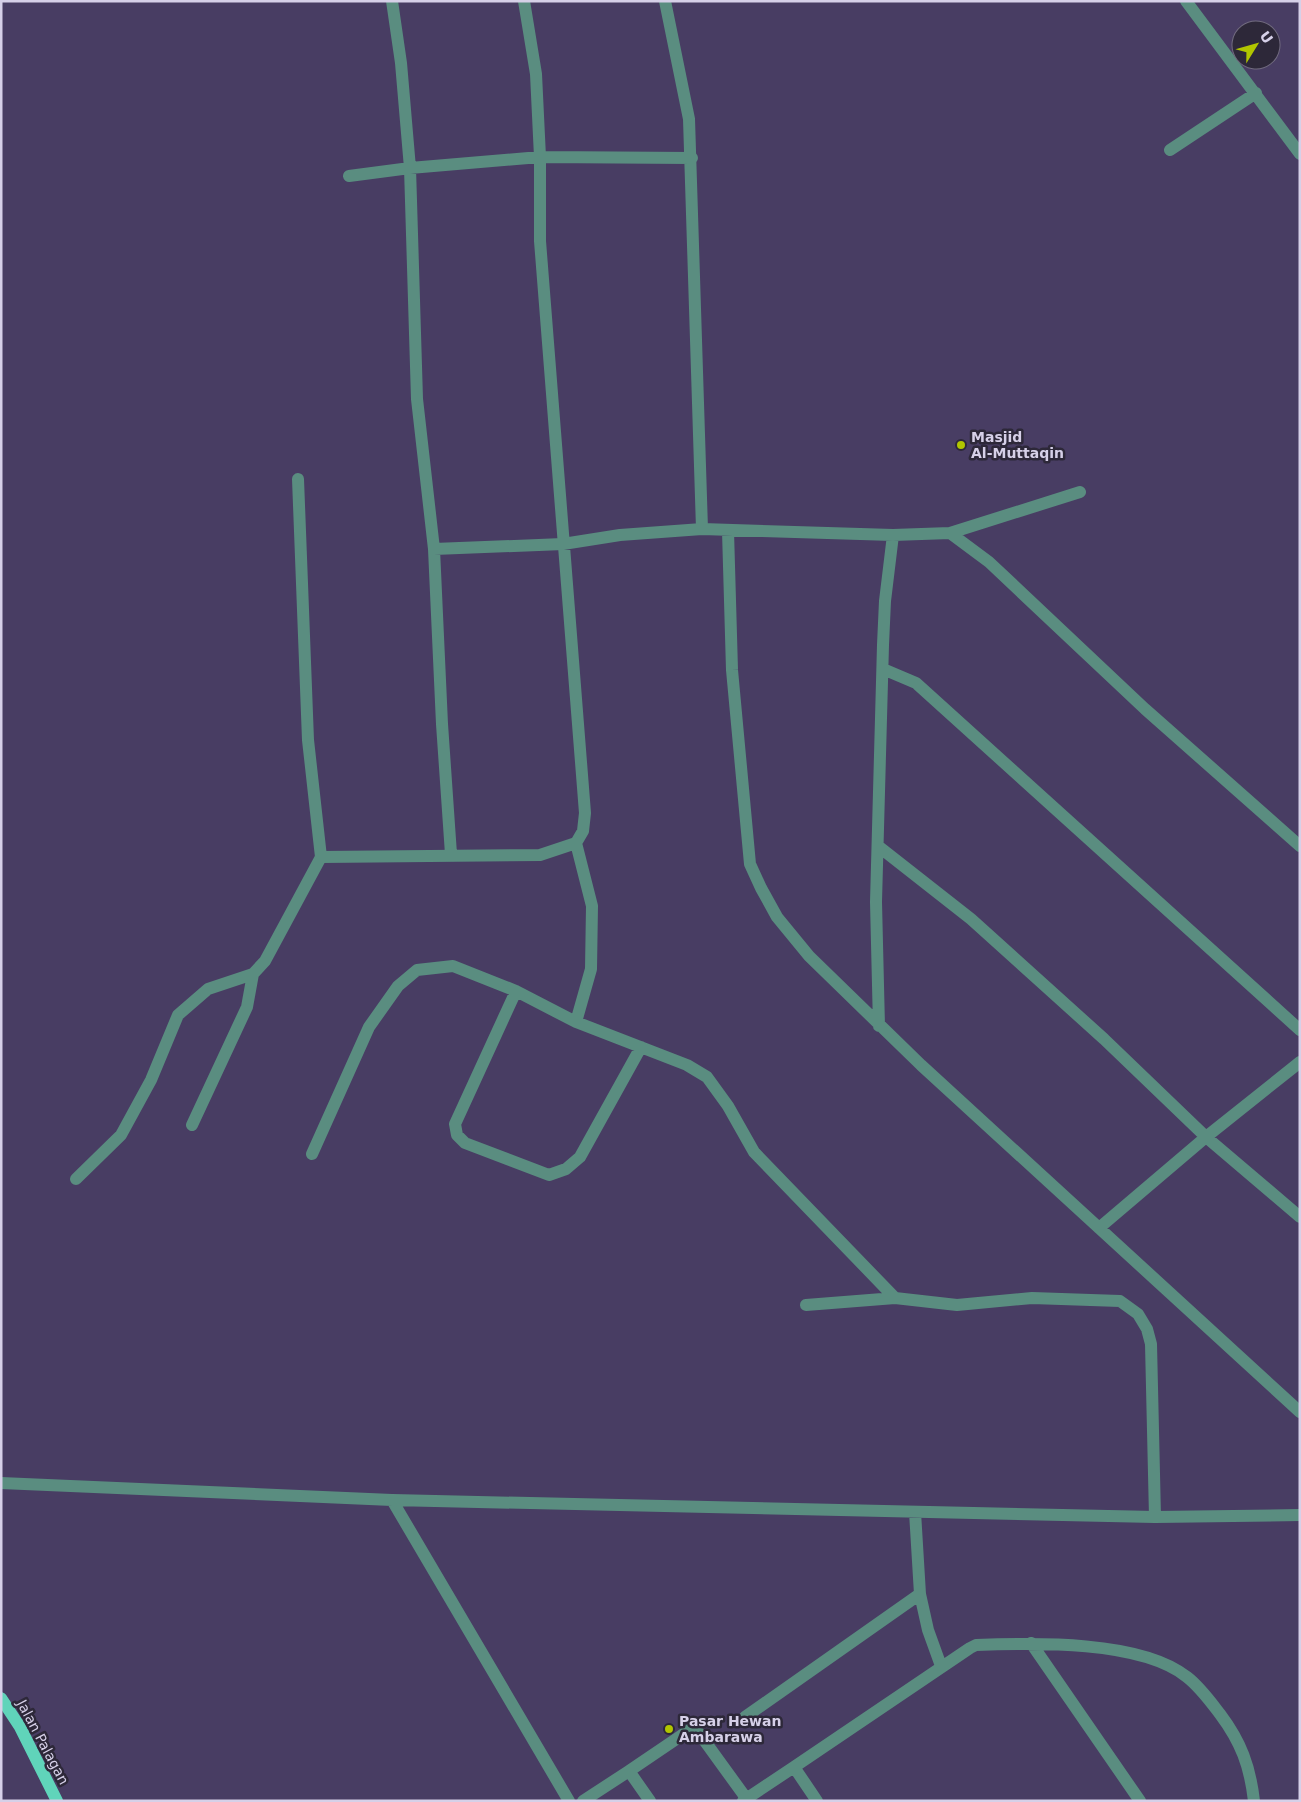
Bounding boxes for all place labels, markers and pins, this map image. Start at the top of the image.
place label: Masjid Al-Muttaqin [971,429,1064,461]
marker: Masjid Al-Muttaqin [955,439,967,451]
place label: Pasar Hewan Ambarawa [679,1713,781,1745]
marker: Pasar Hewan Ambarawa [663,1723,675,1735]

